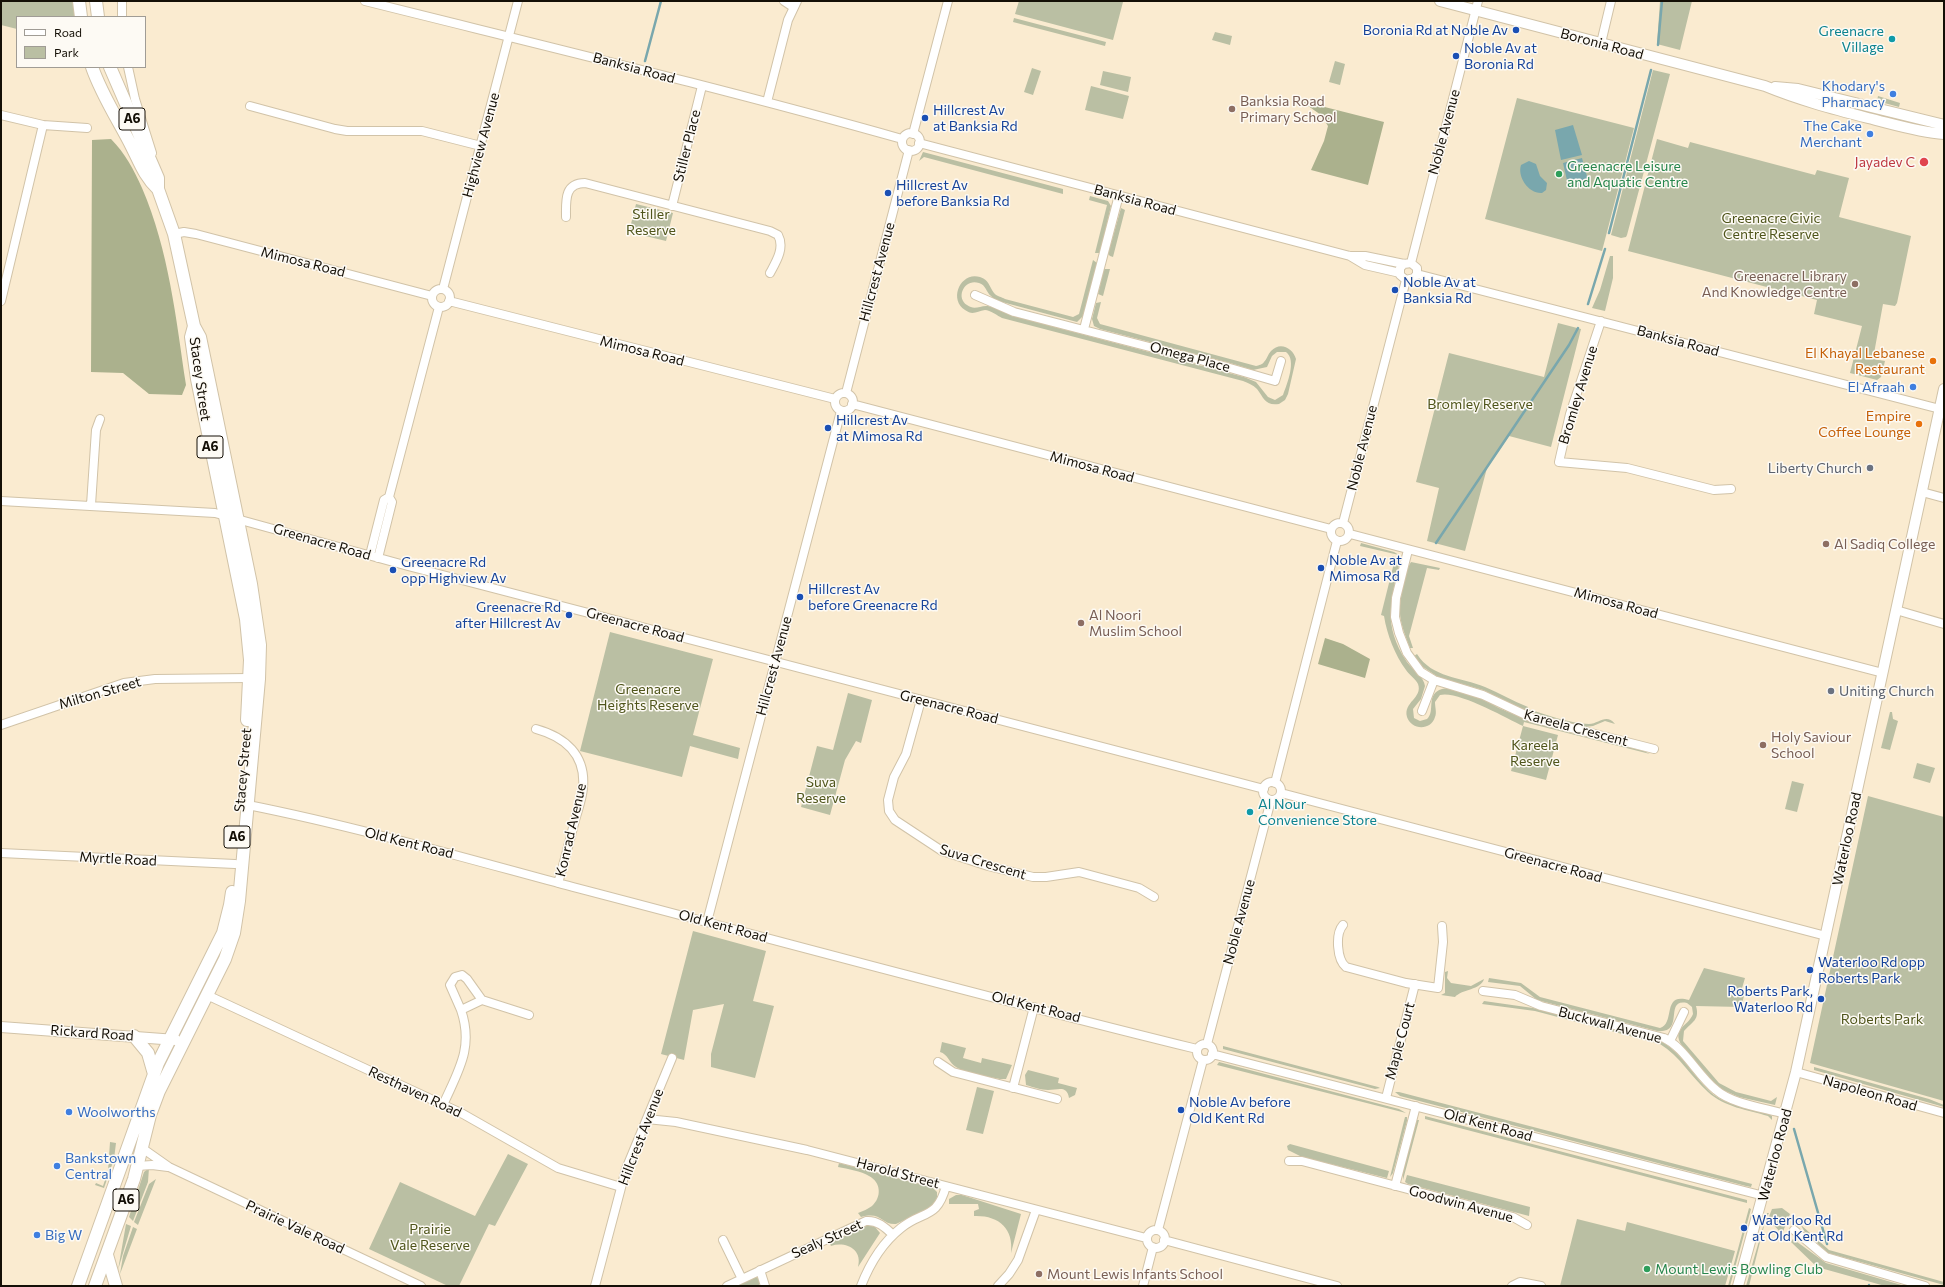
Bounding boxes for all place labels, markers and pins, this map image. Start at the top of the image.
place label: Boronia Rd at Noble Av [1363,22,1508,38]
place label: Greenacre Village [1819,23,1884,56]
marker: Boronia Rd at Noble Av [1511,25,1521,35]
marker: Greenacre Village [1887,34,1897,44]
place label: Noble Av at Boronia Rd [1464,40,1537,72]
marker: Noble Av at Boronia Rd [1451,51,1461,61]
place label: Khodary's Pharmacy [1822,78,1885,110]
marker: Khodary's Pharmacy [1888,89,1898,99]
place label: Banksia Road Primary School [1240,93,1336,126]
place label: Hillcrest Av at Banksia Rd [933,102,1018,134]
marker: Banksia Road Primary School [1227,104,1237,114]
marker: Hillcrest Av at Banksia Rd [920,113,930,123]
place label: The Cake Merchant [1800,118,1862,150]
marker: The Cake Merchant [1865,129,1875,139]
place label: Jayadev C [1855,154,1915,170]
marker: Jayadev C [1918,156,1930,168]
place label: Greenacre Leisure and Aquatic Centre [1567,158,1688,190]
marker: Greenacre Leisure and Aquatic Centre [1554,169,1564,179]
place label: Hillcrest Av before Banksia Rd [896,177,1009,210]
marker: Hillcrest Av before Banksia Rd [883,188,893,198]
place label: Greenacre Library And Knowledge Centre [1702,268,1847,300]
place label: Noble Av at Banksia Rd [1403,274,1476,306]
marker: Greenacre Library And Knowledge Centre [1850,279,1860,289]
marker: Noble Av at Banksia Rd [1390,285,1400,295]
place label: El Khayal Lebanese Restaurant [1805,345,1925,378]
marker: El Khayal Lebanese Restaurant [1928,356,1938,366]
place label: El Afraah [1847,379,1905,395]
marker: El Afraah [1908,382,1918,392]
place label: Empire Coffee Lounge [1818,408,1911,440]
place label: Hillcrest Av at Mimosa Rd [836,412,923,444]
marker: Empire Coffee Lounge [1914,419,1924,429]
marker: Hillcrest Av at Mimosa Rd [823,423,833,433]
place label: Liberty Church [1768,460,1862,476]
marker: Liberty Church [1865,463,1875,473]
place label: Al Sadiq College [1834,536,1935,552]
marker: Al Sadiq College [1821,539,1831,549]
place label: Noble Av at Mimosa Rd [1329,552,1402,584]
place label: Greenacre Rd opp Highview Av [401,554,506,586]
marker: Noble Av at Mimosa Rd [1316,563,1326,573]
marker: Greenacre Rd opp Highview Av [388,565,398,575]
place label: Hillcrest Av before Greenacre Rd [808,581,938,614]
marker: Hillcrest Av before Greenacre Rd [795,592,805,602]
place label: Greenacre Rd after Hillcrest Av [455,599,561,632]
place label: Al Noori Muslim School [1089,607,1182,640]
marker: Greenacre Rd after Hillcrest Av [564,610,574,620]
marker: Al Noori Muslim School [1076,618,1086,628]
place label: Uniting Church [1839,683,1934,699]
marker: Uniting Church [1826,686,1836,696]
place label: Holy Saviour School [1771,729,1851,762]
marker: Holy Saviour School [1758,740,1768,750]
place label: Al Nour Convenience Store [1258,796,1377,828]
marker: Al Nour Convenience Store [1245,807,1255,817]
place label: Waterloo Rd opp Roberts Park [1818,954,1925,986]
marker: Waterloo Rd opp Roberts Park [1805,965,1815,975]
place label: Roberts Park, Waterloo Rd [1727,983,1813,1016]
marker: Roberts Park, Waterloo Rd [1816,994,1826,1004]
place label: Noble Av before Old Kent Rd [1189,1094,1291,1126]
place label: Woolworths [77,1104,156,1120]
marker: Noble Av before Old Kent Rd [1176,1105,1186,1115]
marker: Woolworths [64,1107,74,1117]
place label: Bankstown Central [65,1150,136,1182]
marker: Bankstown Central [52,1161,62,1171]
place label: Waterloo Rd at Old Kent Rd [1752,1212,1843,1244]
marker: Waterloo Rd at Old Kent Rd [1739,1223,1749,1233]
place label: Big W [45,1227,82,1243]
marker: Big W [32,1230,42,1240]
place label: Mount Lewis Bowling Club [1655,1261,1823,1277]
marker: Mount Lewis Bowling Club [1642,1264,1652,1274]
place label: Mount Lewis Infants School [1047,1266,1223,1282]
marker: Mount Lewis Infants School [1034,1269,1044,1279]

